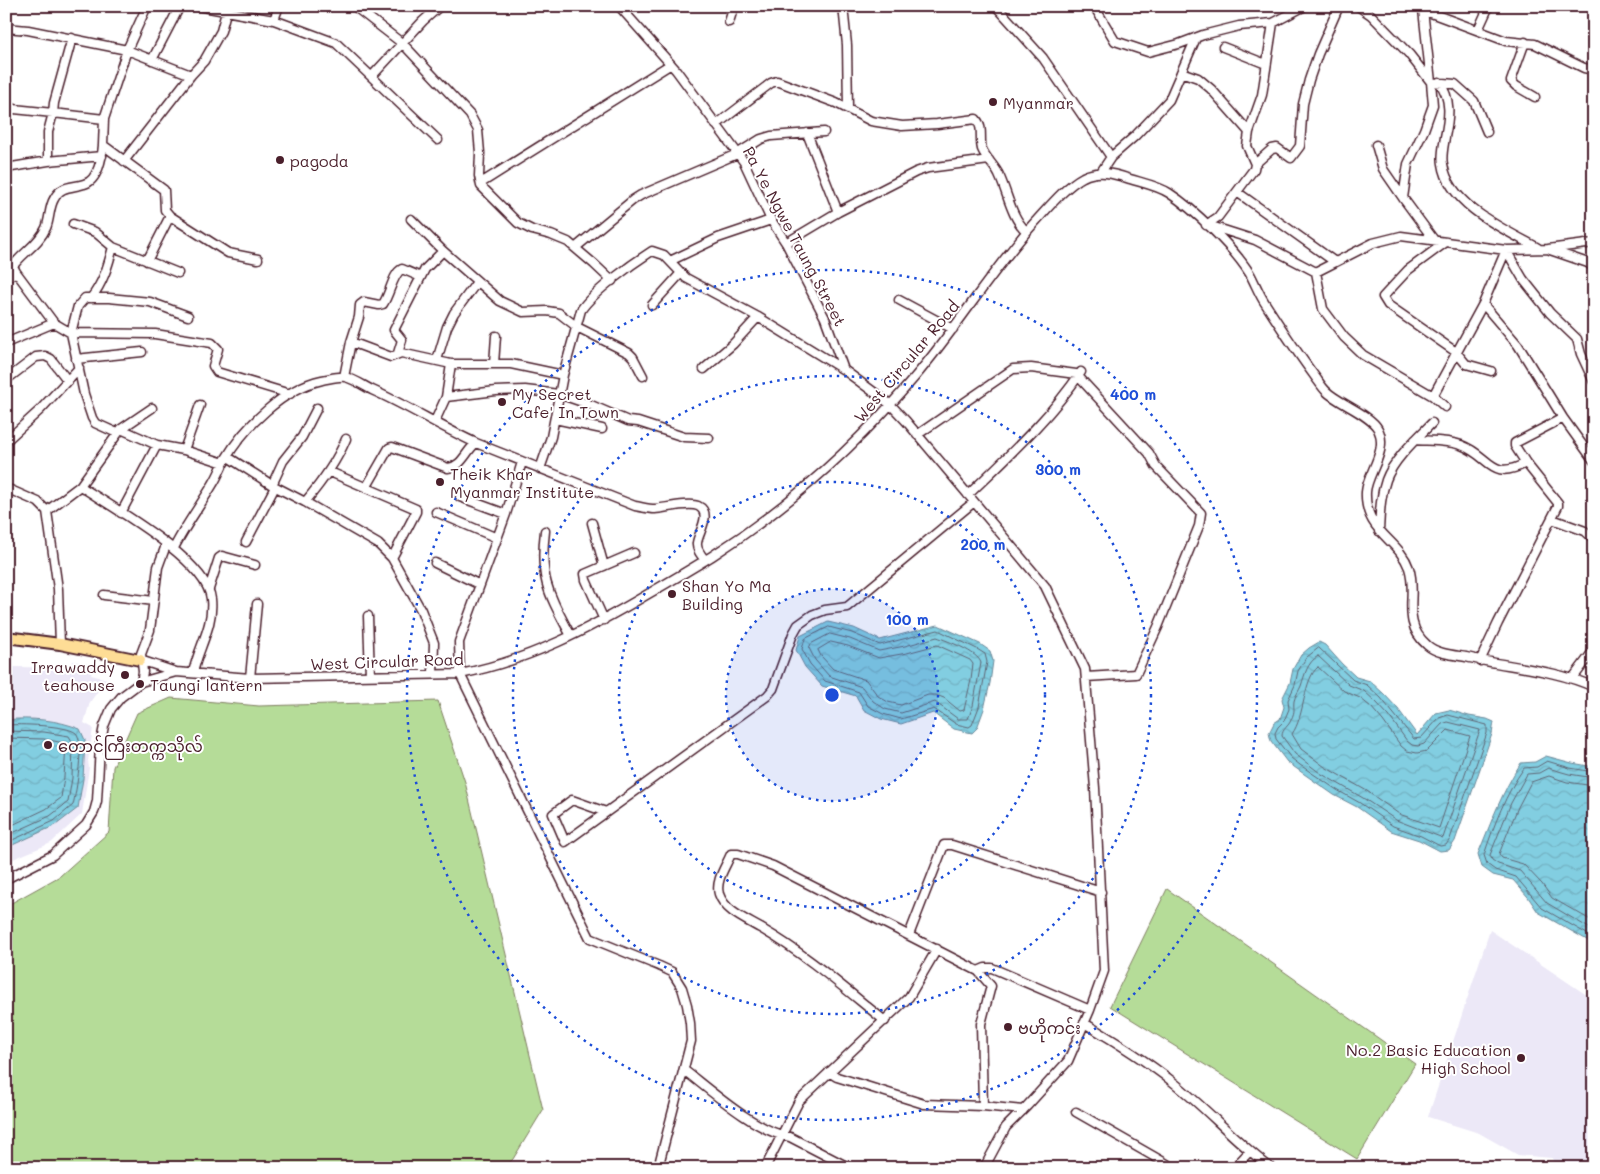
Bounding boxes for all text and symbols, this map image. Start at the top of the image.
place label: Myanmar [1003,92,1074,113]
marker: Myanmar [987,96,999,108]
street label: Pa Ye Ngwe Taung Street [739,142,851,330]
place label: pagoda [290,150,349,171]
marker: pagoda [274,154,286,166]
street label: West Circular Road [849,295,963,427]
place label: My Secret Cafe' In Town [512,383,619,422]
text: 400 m [1110,384,1156,404]
marker: My Secret Cafe' In Town [496,396,508,408]
text: 300 m [1035,459,1081,479]
place label: Theik Khar Myanmar Institute [450,463,594,502]
marker: Theik Khar Myanmar Institute [434,476,446,488]
text: 200 m [961,534,1006,554]
place label: Shan Yo Ma Building [682,575,772,614]
marker: Shan Yo Ma Building [666,588,678,600]
text: 100 m [885,609,929,629]
street label: West Circular Road [310,648,464,674]
place label: Irrawaddy teahouse [31,656,115,695]
marker: Irrawaddy teahouse [119,669,131,681]
place label: Taungi lantern [150,674,262,695]
marker: Taungi lantern [134,678,146,690]
centre of rings [823,686,841,704]
place label: တောင်ကြီးတက္ကသိုလ် [58,735,203,761]
marker: တောင်ကြီးတက္ကသိုလ် [42,739,54,751]
place label: ဗဟိုကင်း [1018,1017,1081,1043]
marker: ဗဟိုကင်း [1002,1021,1014,1033]
place label: No.2 Basic Education High School [1346,1039,1511,1078]
marker: No.2 Basic Education High School [1515,1052,1527,1064]

